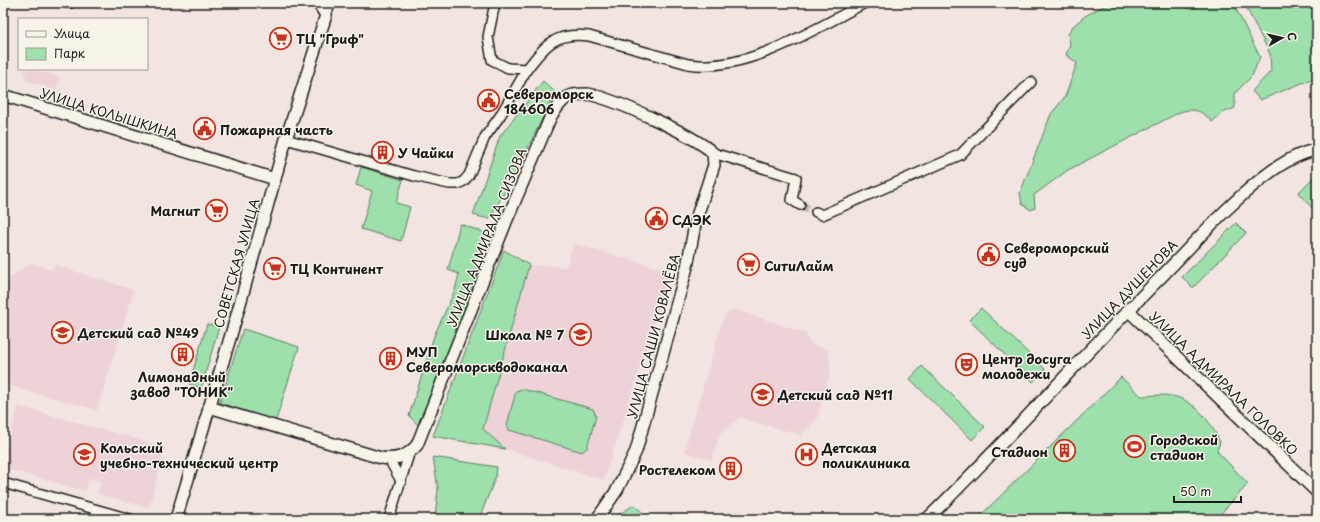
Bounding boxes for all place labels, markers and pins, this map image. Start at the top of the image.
supermarket icon: ТЦ "Гриф" [268,25,294,51]
place label: ТЦ "Гриф" [296,29,364,48]
place label: Североморск 184606 [504,84,594,118]
public building icon: Североморск 184606 [476,87,502,113]
public building icon: Пожарная часть [192,116,218,142]
place label: Пожарная часть [220,120,333,139]
building icon: У Чайки [370,139,396,165]
place label: У Чайки [397,143,454,162]
supermarket icon: Магнит [203,197,229,223]
place label: Магнит [151,201,201,220]
public building icon: СДЭК [643,206,669,232]
place label: СДЭК [672,210,712,229]
place label: Североморский суд [1004,238,1109,272]
public building icon: Североморский суд [975,241,1001,267]
supermarket icon: СитиЛайм [735,252,761,278]
supermarket icon: ТЦ Континент [262,255,288,281]
place label: СитиЛайм [764,256,833,275]
place label: ТЦ Континент [290,259,383,278]
school or university icon: Детcкий сад №49 [49,319,75,345]
school or university icon: Школа № 7 [567,321,593,347]
place label: Детcкий сад №49 [77,323,199,342]
place label: Школа № 7 [485,325,565,344]
building icon: Лимонадный завод "ТОНИК" [169,341,195,367]
place label: МУП Североморскводоканал [406,342,568,376]
building icon: МУП Североморскводоканал [378,345,404,371]
place label: Центр досуга молодежи [982,349,1072,383]
theatre icon: Центр досуга молодежи [954,352,980,378]
place label: Лимонадный завод "ТОНИК" [130,367,233,401]
school or university icon: Детский сад №11 [750,381,776,407]
place label: Детский сад №11 [777,385,893,404]
place label: Городской стадион [1150,430,1218,464]
sports icon: Городской стадион [1122,433,1148,459]
place label: Кольский учебно-технический центр [100,438,278,472]
place label: Детская поликлиника [821,438,910,472]
building icon: Стадион [1051,438,1077,464]
school or university icon: Кольский учебно-технический центр [71,441,97,467]
hospital icon: Детская поликлиника [794,441,820,467]
place label: Стадион [991,442,1048,461]
building icon: Ростелеком [718,456,744,482]
place label: Ростелеком [639,460,716,479]

